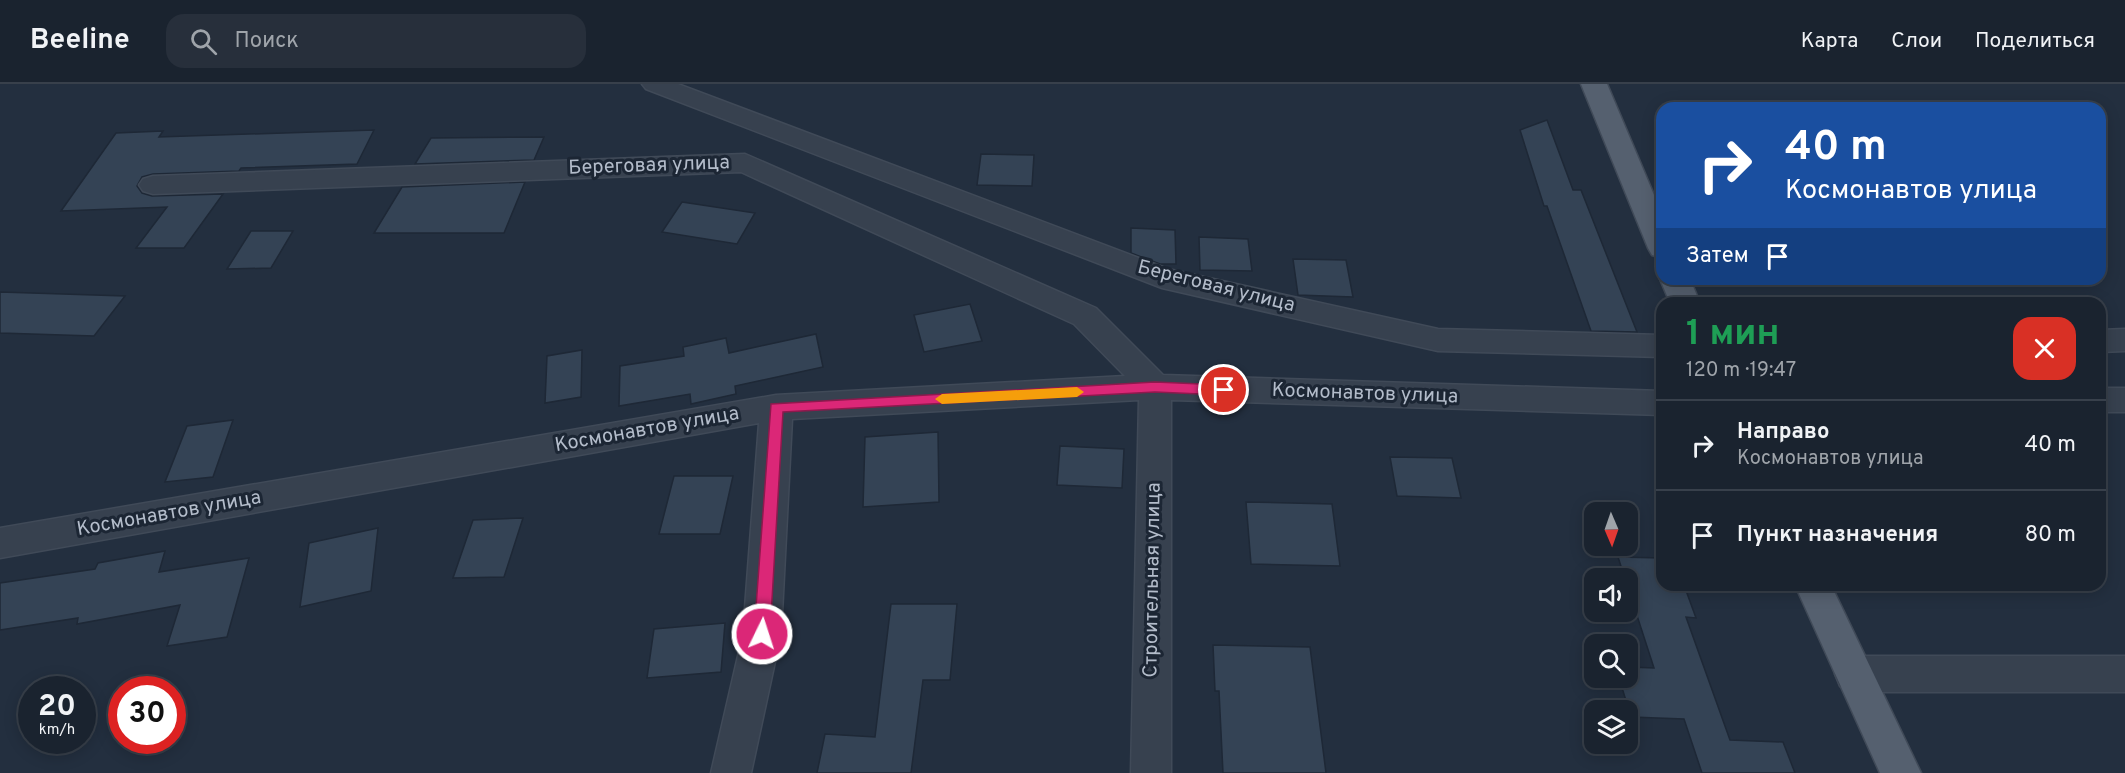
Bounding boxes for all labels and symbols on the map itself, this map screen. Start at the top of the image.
street label: Береговая улица [568,150,730,182]
street label: Береговая улица [1134,255,1298,319]
pin [1198,364,1249,415]
street label: Космонавтов улица [1271,378,1459,410]
street label: Космонавтов улица [553,401,741,459]
street label: Строительная улица [1138,482,1168,678]
street label: Космонавтов улица [75,485,263,543]
north arrow [1584,502,1638,556]
position arrow [730,602,794,666]
speed limit sign: 30 [108,676,186,754]

